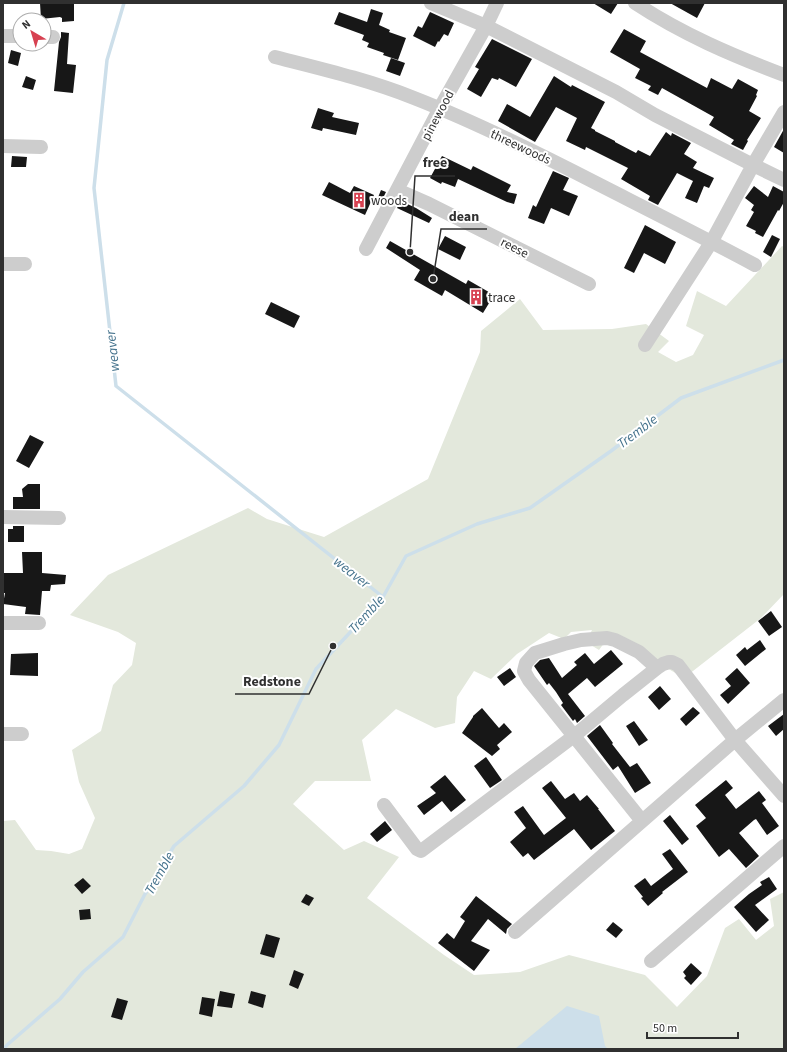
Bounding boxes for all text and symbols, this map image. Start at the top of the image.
north arrow [12,12,52,52]
text: N [19,16,34,33]
street label: pinewood [417,87,459,144]
street label: threewoods [487,125,554,169]
callout: free [415,150,455,176]
text: free [423,153,447,173]
building icon: woods [350,191,368,209]
place label: woods [371,192,408,210]
callout: dean [441,203,487,229]
text: dean [449,207,479,227]
street label: reese [497,233,532,263]
building icon: trace [467,288,485,306]
place label: trace [488,289,515,307]
water label: weaver [101,328,125,373]
water label: Tremble [613,410,662,454]
water label: weaver [329,552,375,594]
water label: Tremble [344,591,390,639]
callout: Redstone [235,668,309,694]
text: Redstone [243,672,301,692]
water label: Tremble [140,848,180,899]
scale bar [647,1014,738,1040]
text: 50 m [653,1020,677,1037]

